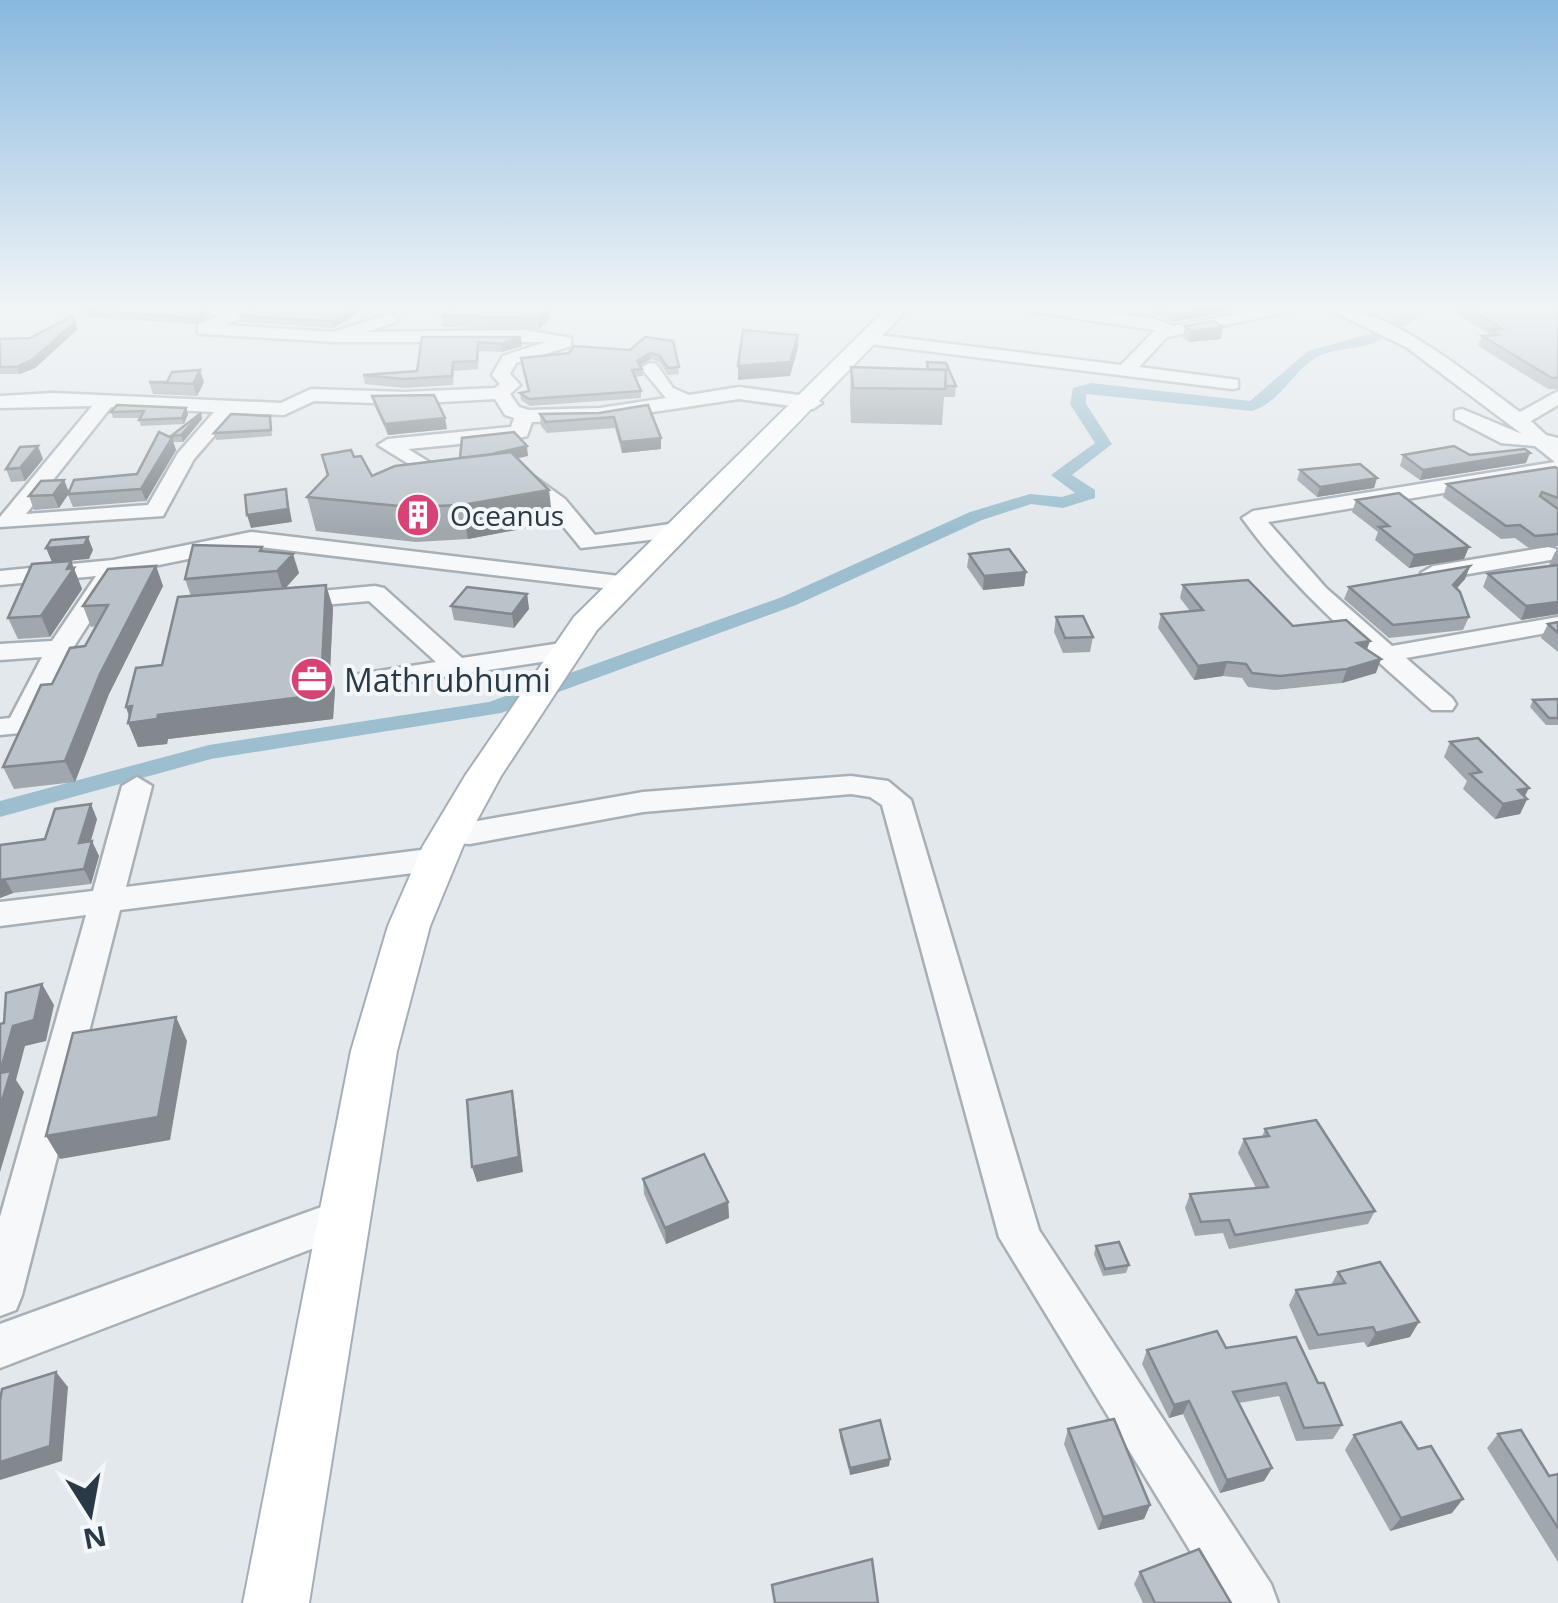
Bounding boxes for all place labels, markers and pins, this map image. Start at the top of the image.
building icon: Oceanus [395,492,441,538]
place label: Oceanus [450,496,564,534]
office icon: Mathrubhumi [289,656,335,702]
place label: Mathrubhumi [344,658,551,701]

